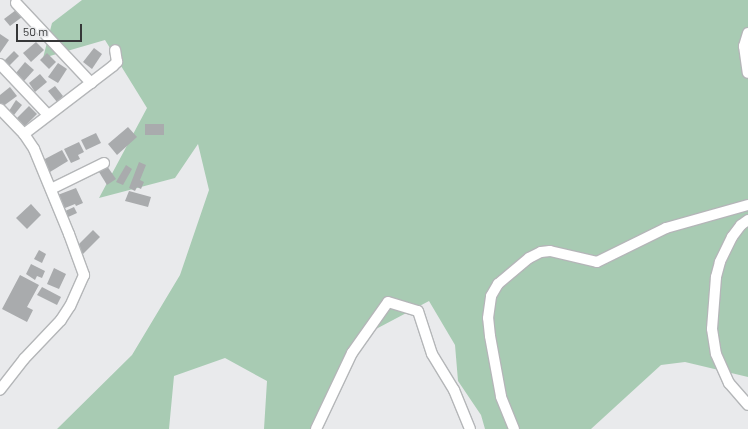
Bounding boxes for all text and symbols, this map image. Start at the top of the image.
scale bar [18,16,84,42]
text: 50 m [23,24,48,38]

